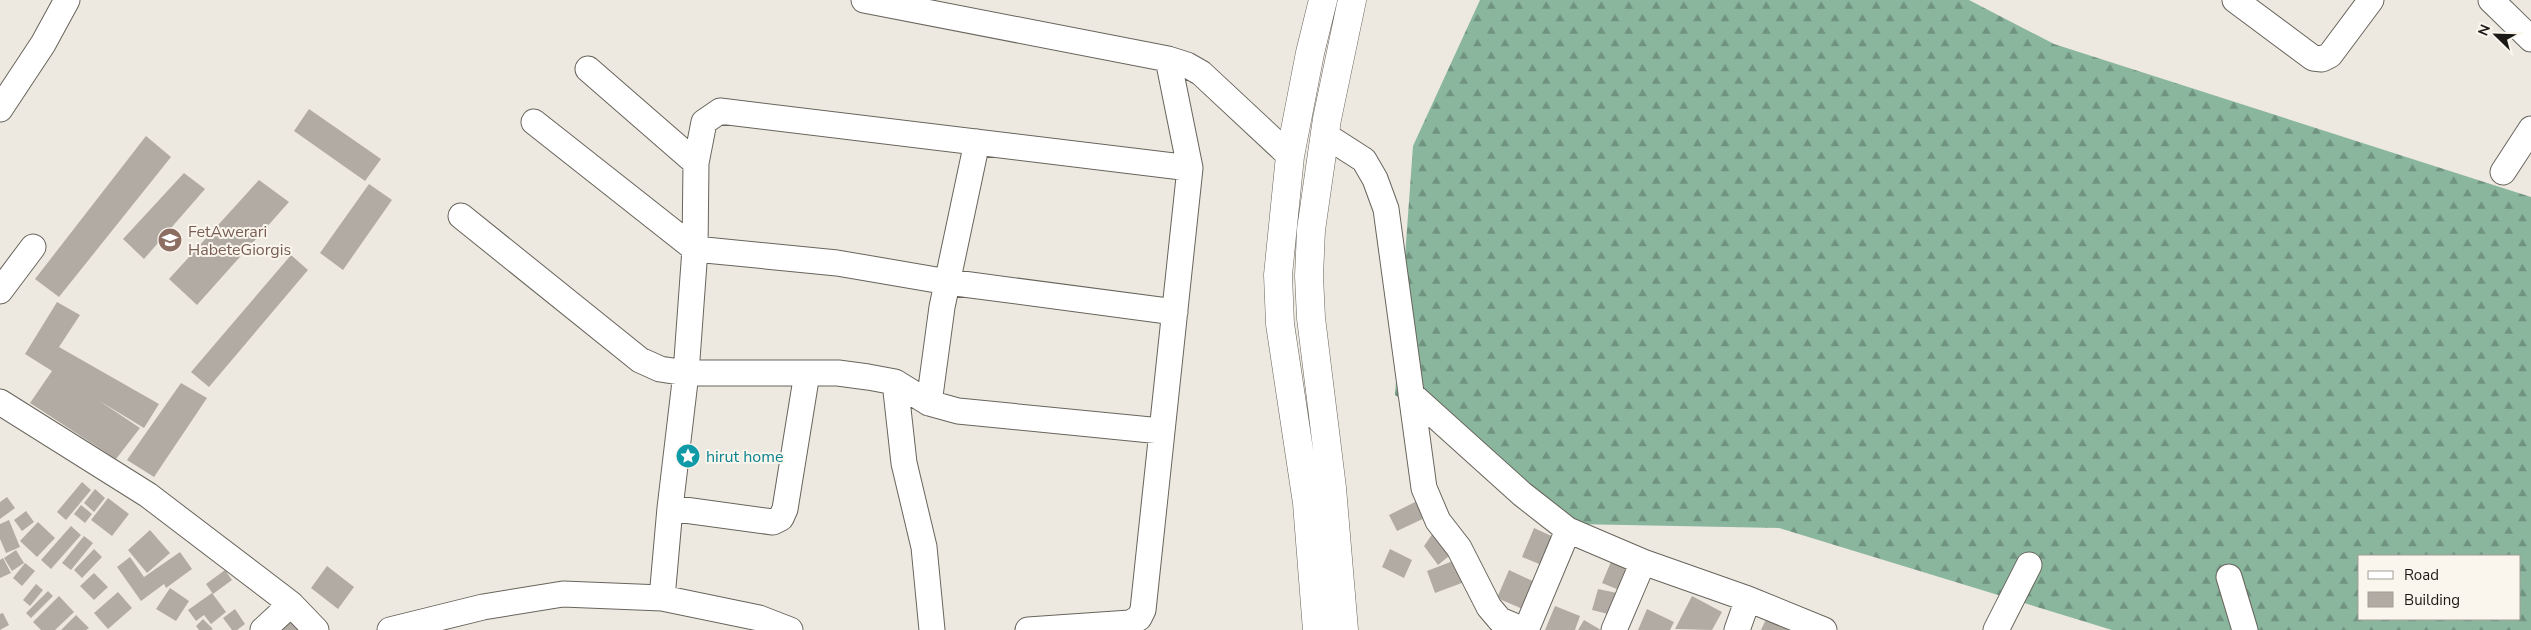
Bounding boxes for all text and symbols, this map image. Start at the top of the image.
north arrow [2471,10,2521,60]
text: N [2474,22,2495,39]
place label: FetAwerari HabeteGiorgis [188,221,291,261]
school or university icon: FetAwerari HabeteGiorgis [157,227,183,253]
place icon: hirut home [675,443,701,469]
place label: hirut home [706,446,783,468]
legend [2358,555,2521,620]
text: Road [2404,565,2439,585]
text: Building [2404,590,2460,610]

